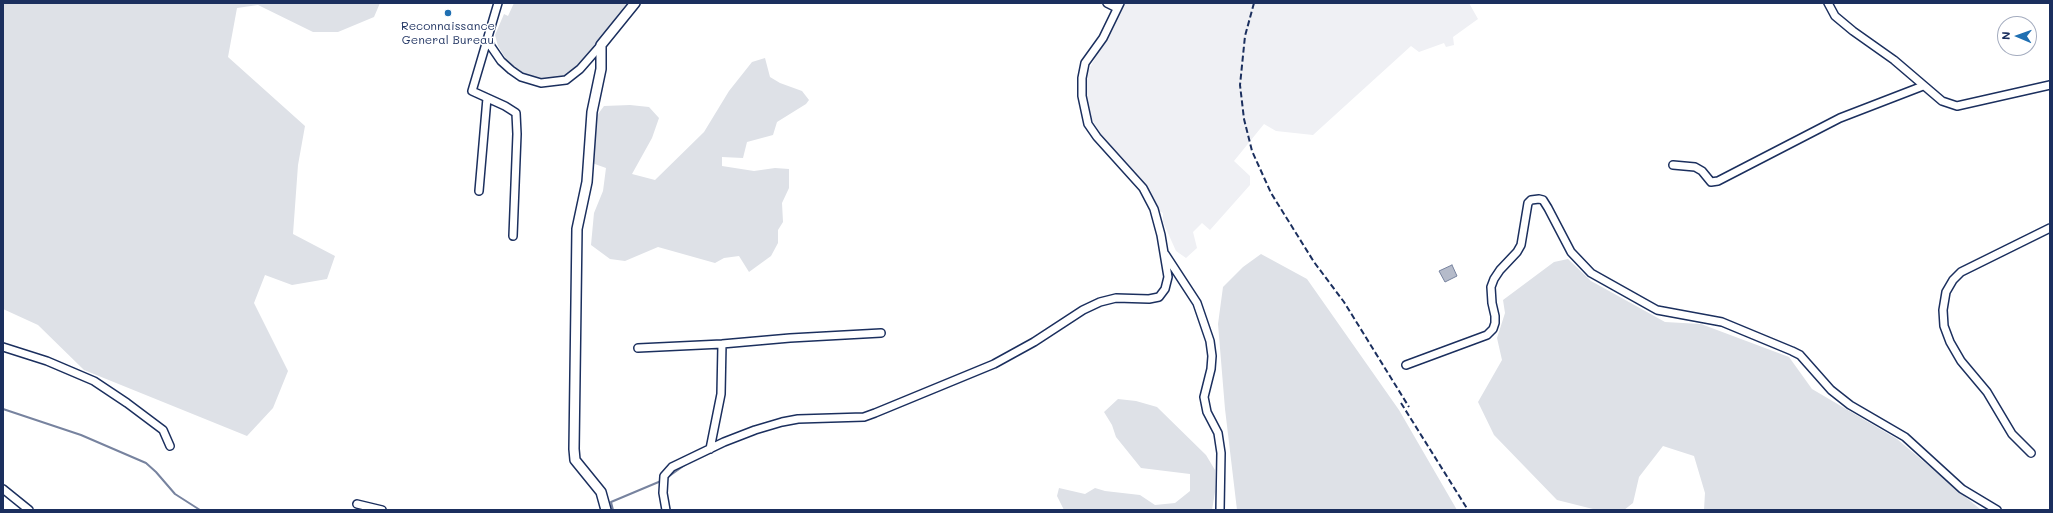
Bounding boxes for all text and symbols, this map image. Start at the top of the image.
marker: Reconnaissance General Bureau [443,8,453,18]
north arrow [1997,16,2037,56]
place label: Reconnaissance General Bureau [401,19,495,47]
text: N [1998,31,2013,40]

